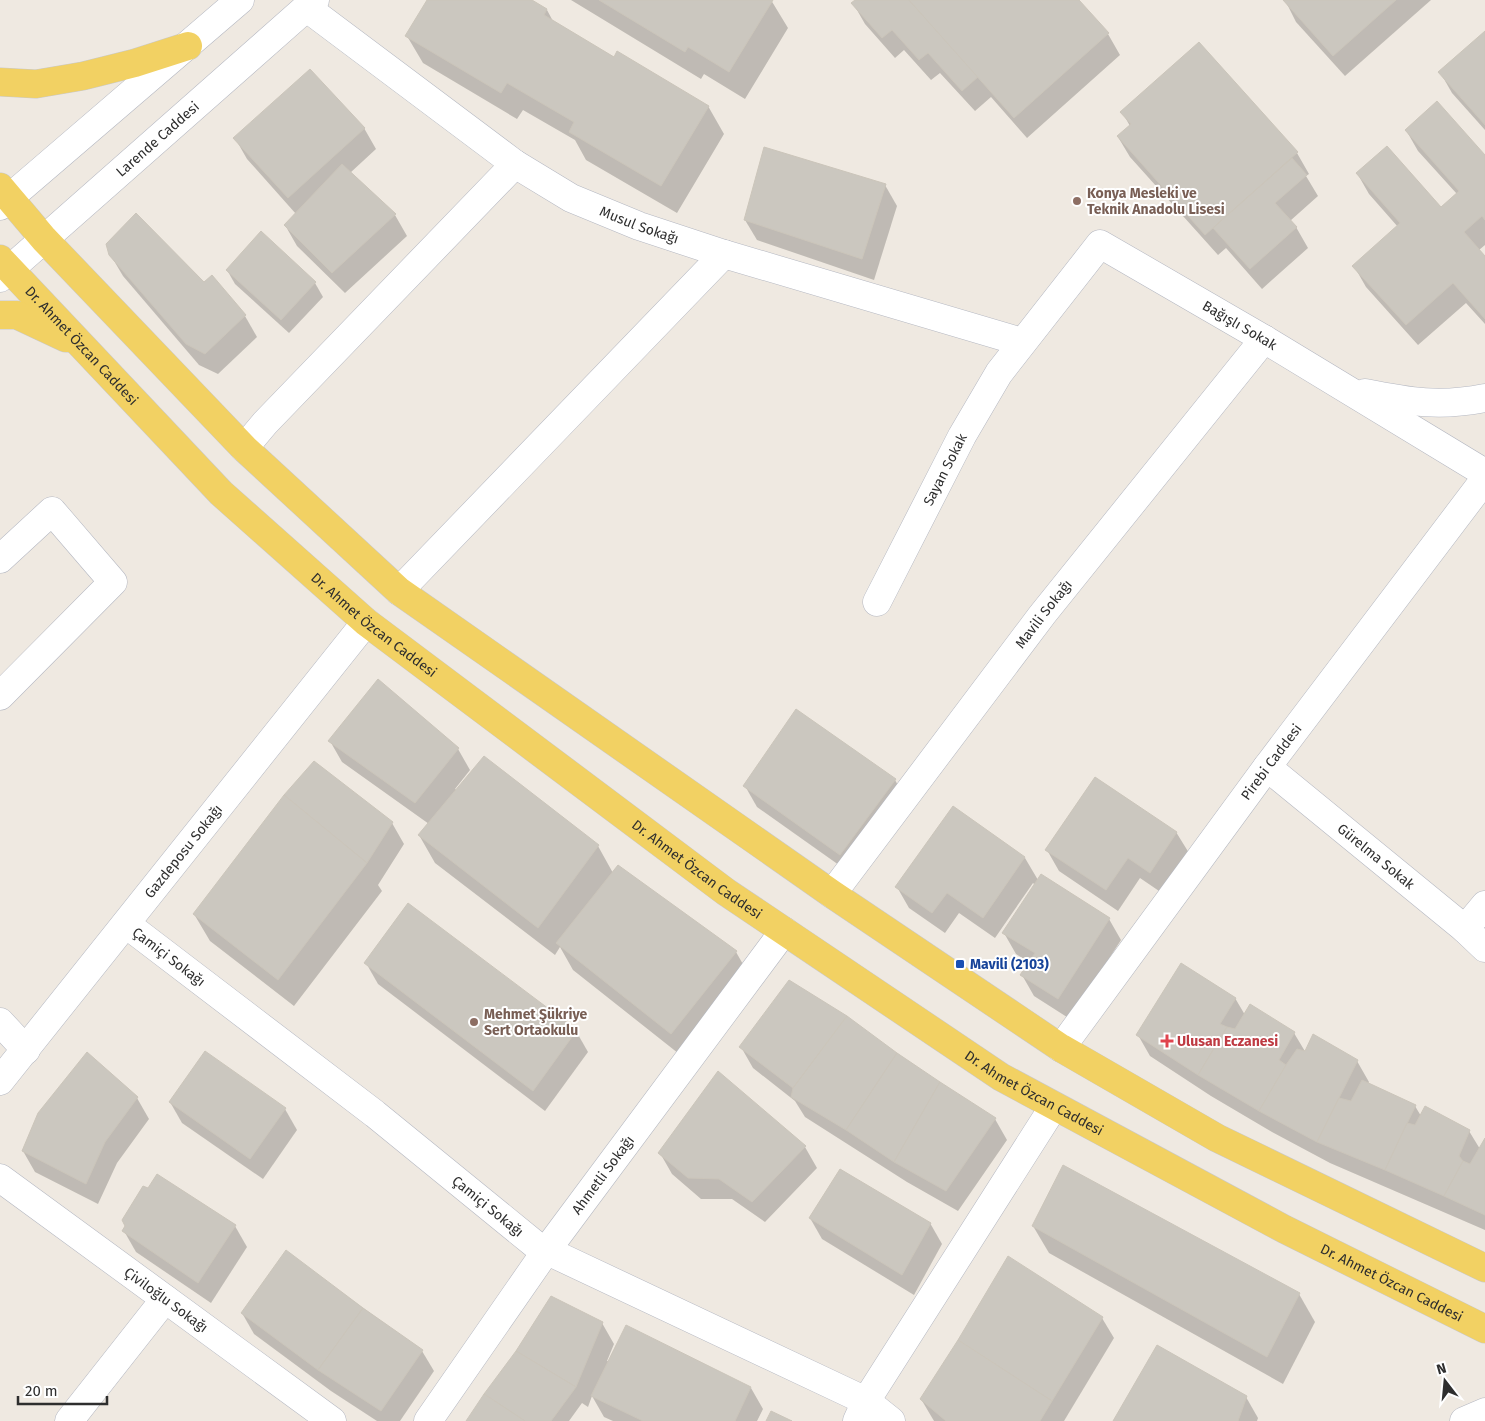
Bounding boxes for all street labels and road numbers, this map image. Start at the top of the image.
street label: Larende Caddesi [113,98,203,181]
street label: Musul Sokağı [597,203,681,248]
street label: Dr. Ahmet Özcan Caddesi [21,283,141,409]
street label: Bağışlı Sokak [1199,297,1281,354]
street label: Sayan Sokak [920,430,971,509]
street label: Dr. Ahmet Özcan Caddesi [307,569,440,681]
street label: Mavili Sokağı [1012,576,1076,652]
street label: Pirebi Caddesi [1238,721,1306,804]
street label: Gazdeposu Sokağı [141,801,226,902]
street label: Dr. Ahmet Özcan Caddesi [628,816,765,923]
street label: Gürelma Sokak [1334,820,1418,894]
street label: Çamiçi Sokağı [129,924,208,990]
street label: Dr. Ahmet Özcan Caddesi [961,1047,1106,1139]
street label: Ahmetli Sokağı [568,1132,638,1218]
street label: Çamiçi Sokağı [449,1172,527,1241]
street label: Dr. Ahmet Özcan Caddesi [1317,1240,1466,1326]
street label: Çiviloğlu Sokağı [121,1264,211,1336]

